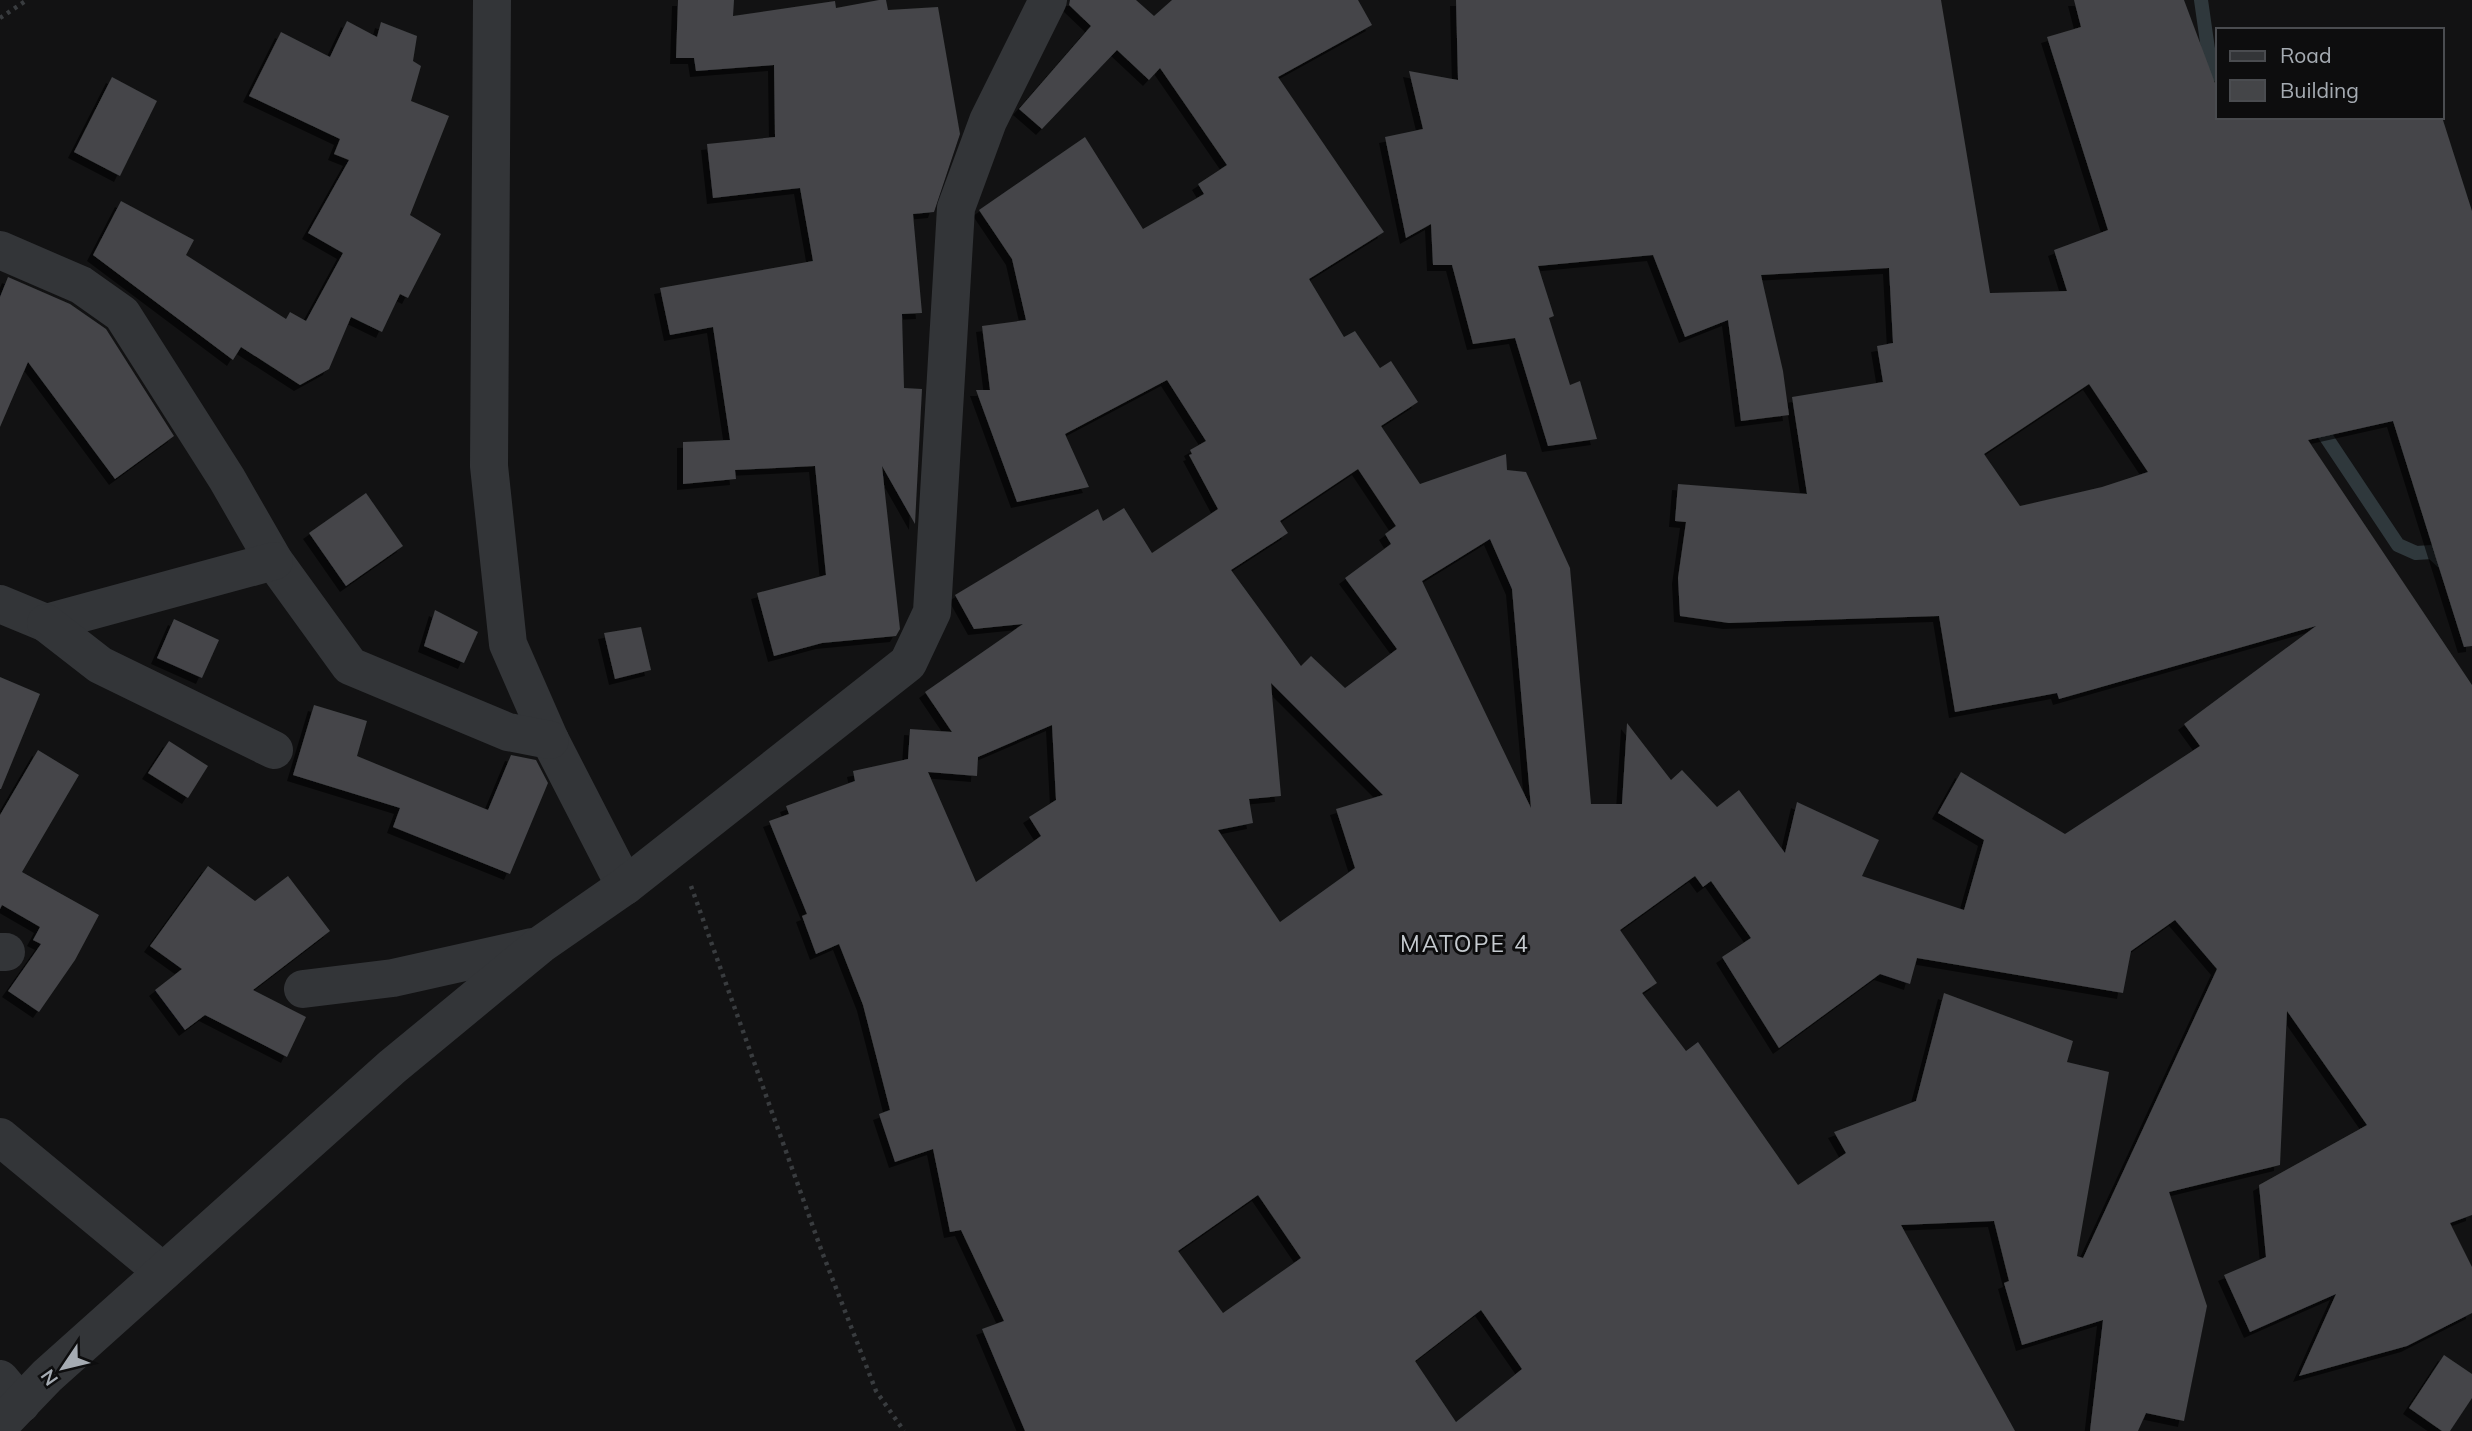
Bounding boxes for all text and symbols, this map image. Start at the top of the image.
legend [2216,28,2444,119]
text: Road [2280,42,2331,68]
text: Building [2280,77,2359,103]
district label: MATOPE 4 [1400,929,1530,958]
north arrow [28,1333,98,1403]
text: N [35,1365,63,1391]

